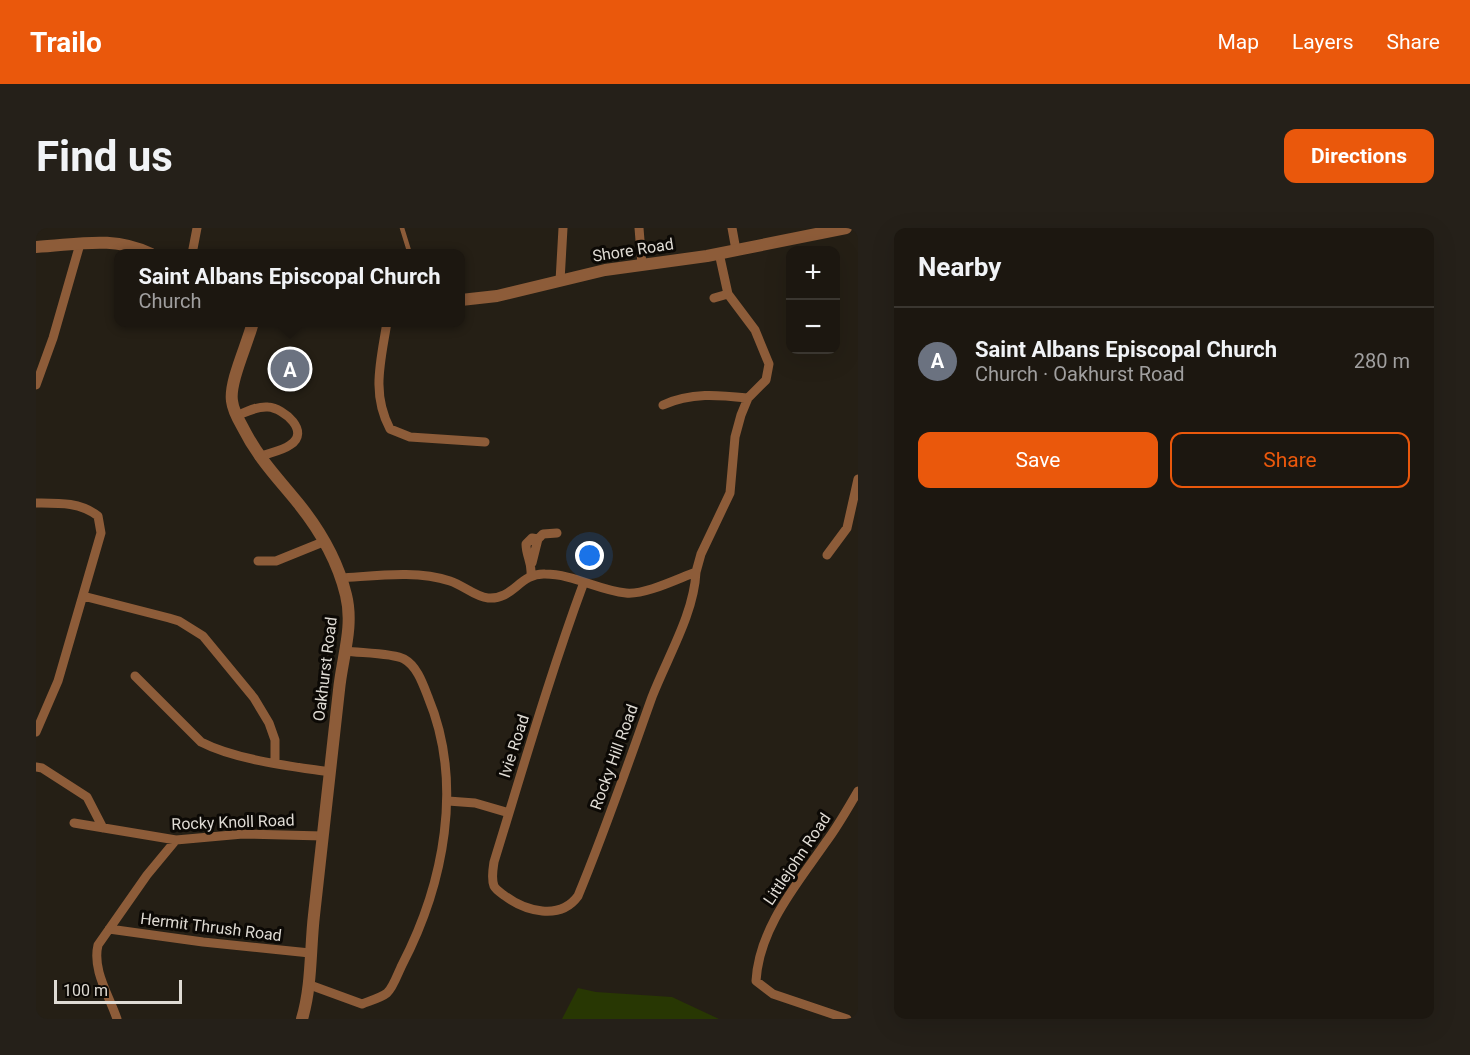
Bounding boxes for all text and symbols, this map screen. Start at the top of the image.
text: Trailo [30,26,102,59]
text: Map [1217,30,1259,54]
text: Layers [1292,30,1353,54]
text: Share [1386,30,1440,54]
button: Directions [1284,129,1434,183]
text: Find us [36,132,173,181]
street label: Shore Road [591,234,675,266]
map controls [786,246,840,354]
button: + [786,246,840,300]
popup [114,249,465,327]
text: Nearby [918,252,1001,282]
text: Saint Albans Episcopal Church [138,264,441,289]
text: Church [138,289,202,313]
button: − [786,300,840,354]
text: Saint Albans Episcopal Church [975,337,1277,362]
pin: A [270,346,310,392]
text: A [931,349,944,373]
text: 280 m [1354,349,1410,373]
text: Church · Oakhurst Road [975,362,1185,386]
button: Save [918,432,1158,488]
button: Share [1170,432,1410,488]
your location [575,541,604,570]
street label: Oakhurst Road [309,616,341,722]
street label: Rocky Hill Road [586,702,642,812]
street label: Ivie Road [495,712,533,780]
street label: Littlejohn Road [759,809,835,909]
street label: Rocky Knoll Road [171,810,295,834]
street label: Hermit Thrush Road [139,909,283,945]
scale bar [54,977,182,1004]
text: 100 m [63,981,108,1000]

